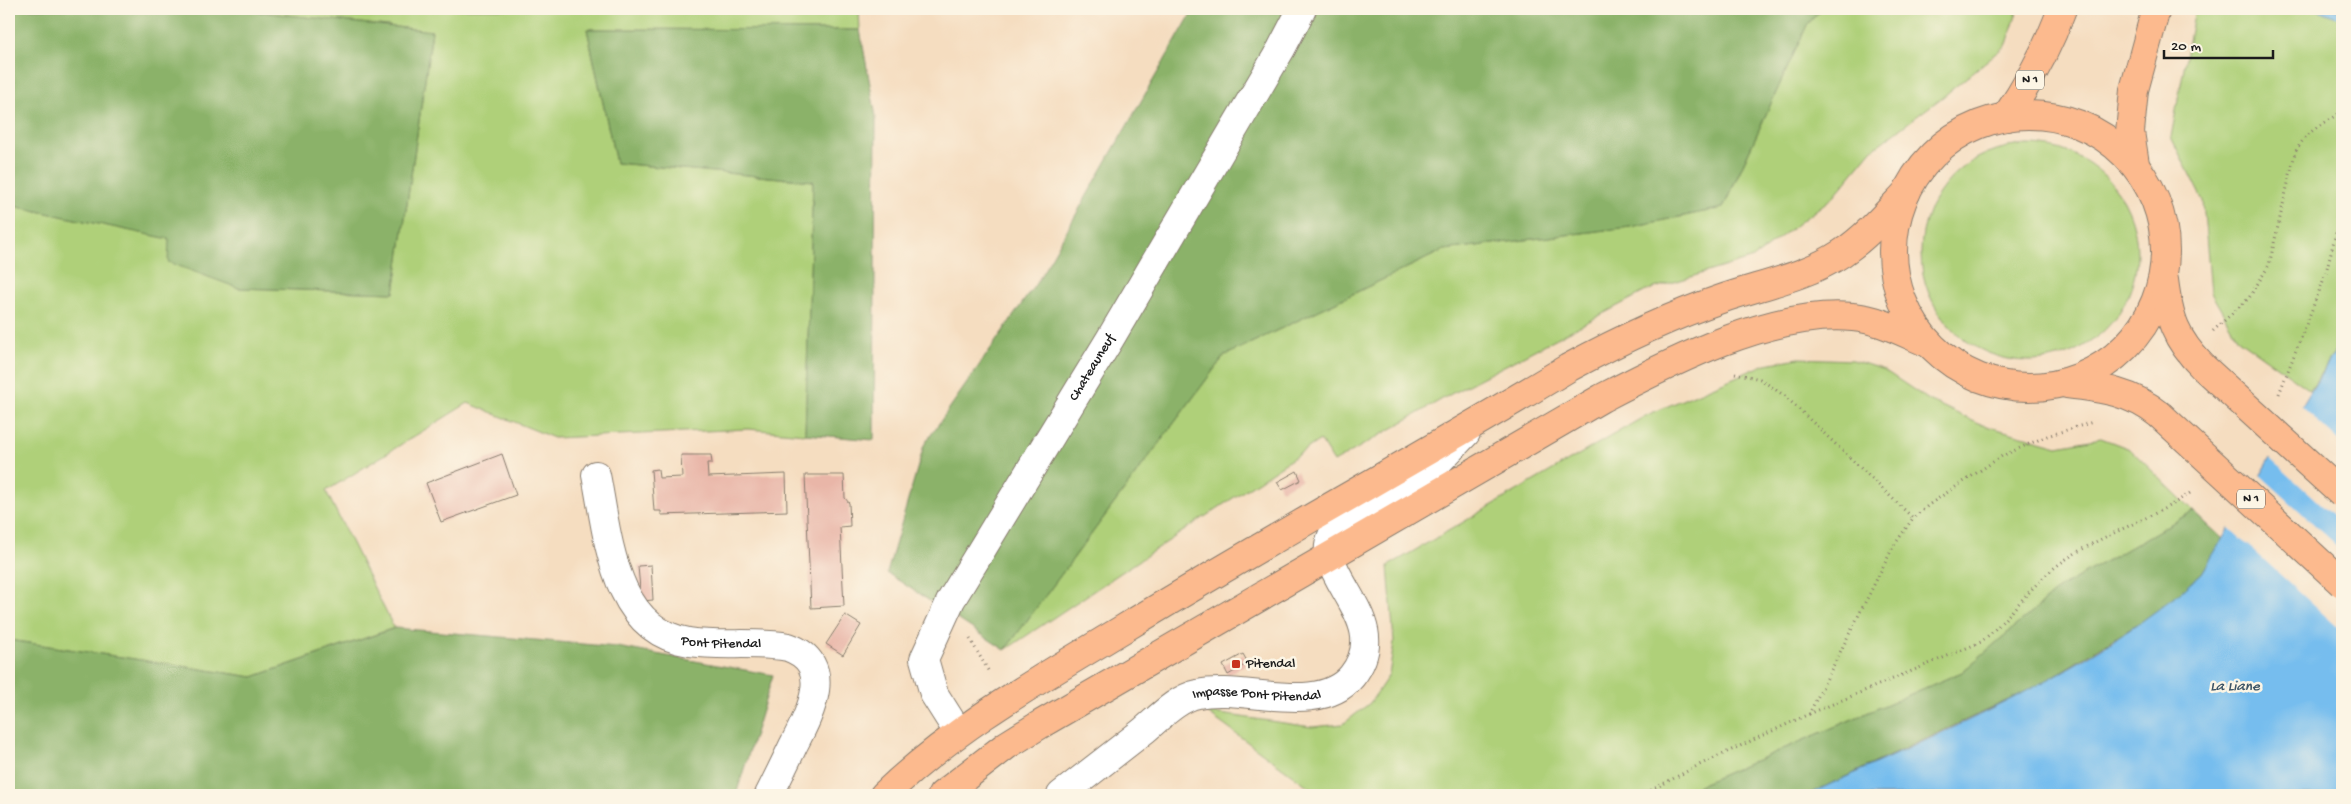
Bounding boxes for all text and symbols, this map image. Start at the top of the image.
scale bar [2164,28,2272,60]
text: 20 m [2171,38,2201,56]
road number: N 1 [2016,70,2044,90]
street label: Chateauneuf [1066,330,1120,404]
road number: N 1 [2237,489,2265,508]
street label: Pont Pitendal [679,632,762,653]
place label: Pitendal [1245,656,1295,673]
marker: Pitendal [1230,658,1242,670]
water label: La Liane [2210,678,2261,696]
street label: Impasse Pont Pitendal [1190,683,1323,706]

